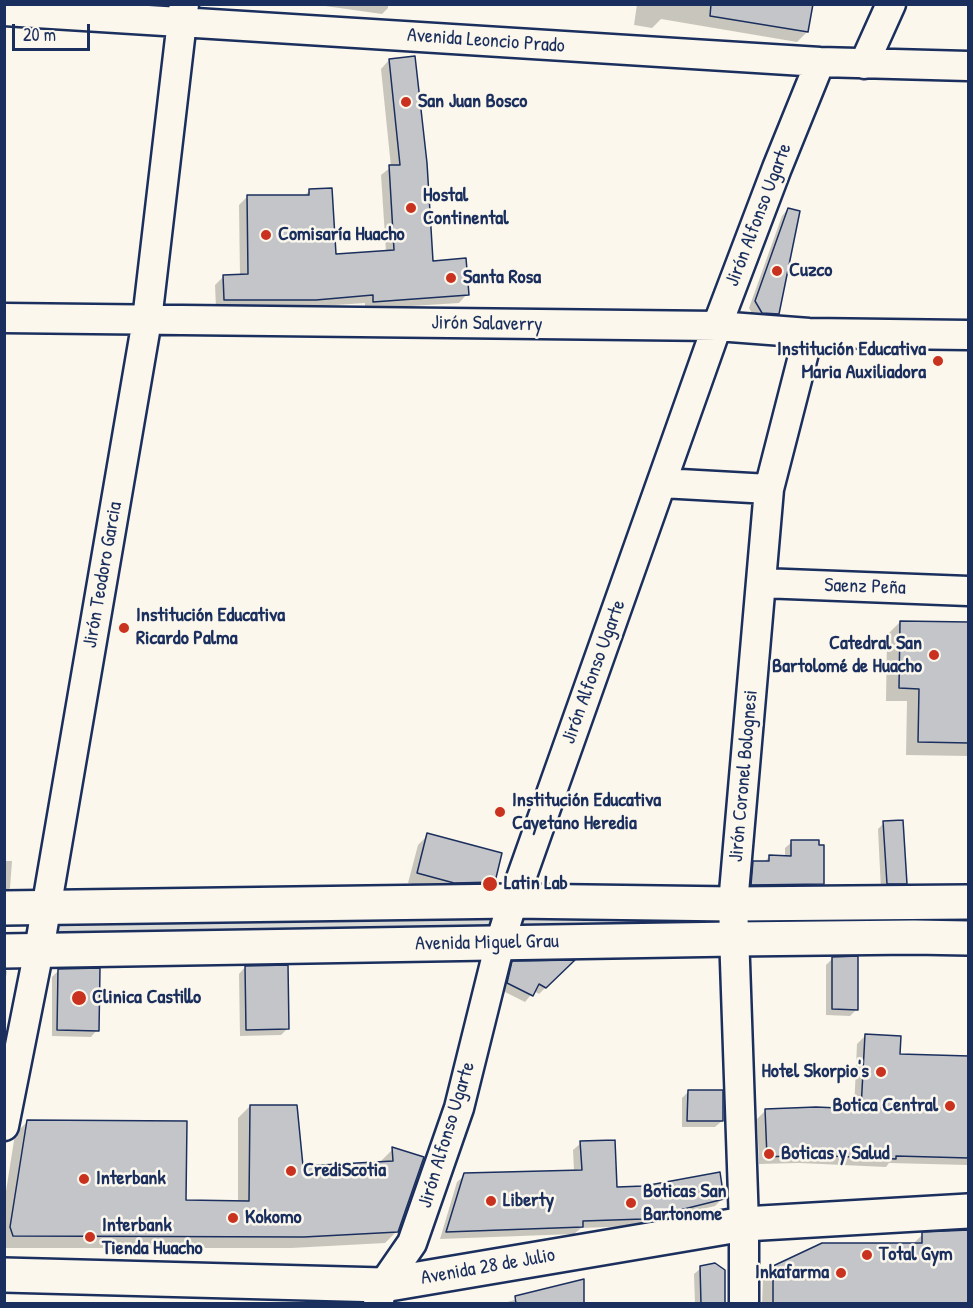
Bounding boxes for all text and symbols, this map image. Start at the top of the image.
scale bar [15,12,93,50]
text: 20 m [23,22,56,47]
street label: Avenida Leoncio Prado [406,24,566,58]
place label: San Juan Bosco [418,90,527,114]
marker: San Juan Bosco [399,95,413,109]
street label: Jirón Alfonso Ugarte [721,140,797,290]
place label: Hostal Continental [423,184,508,231]
marker: Hostal Continental [404,201,418,215]
place label: Comisaría Huacho [278,223,405,247]
marker: Comisaría Huacho [259,228,273,242]
place label: Cuzco [789,259,832,283]
marker: Cuzco [770,264,784,278]
place label: Santa Rosa [463,266,541,290]
marker: Santa Rosa [444,271,458,285]
street label: Jirón Salaverry [431,311,543,337]
place label: Institución Educativa Maria Auxiliadora [777,338,926,385]
marker: Institución Educativa Maria Auxiliadora [931,354,945,368]
street label: Jirón Teodoro Garcia [78,500,128,650]
street label: Saenz Peña [824,574,906,600]
street label: Jirón Alfonso Ugarte [557,597,631,747]
place label: Institución Educativa Ricardo Palma [136,604,285,651]
marker: Institución Educativa Ricardo Palma [117,621,131,635]
place label: Catedral San Bartolomé de Huacho [772,632,922,679]
marker: Catedral San Bartolomé de Huacho [927,648,941,662]
street label: Jirón Coronel Bolognesi [725,689,763,863]
place label: Institución Educativa Cayetano Heredia [512,789,661,836]
marker: Institución Educativa Cayetano Heredia [493,805,507,819]
place label: Latin Lab [504,872,568,896]
marker: Latin Lab [481,875,499,893]
street label: Avenida Miguel Grau [415,930,559,956]
place label: Clinica Castillo [92,986,201,1010]
marker: Clinica Castillo [70,989,88,1007]
street label: Jirón Alfonso Ugarte [413,1059,481,1211]
place label: Hotel Skorpio's [762,1060,869,1084]
marker: Hotel Skorpio's [874,1065,888,1079]
place label: Botica Central [833,1094,938,1118]
marker: Botica Central [943,1099,957,1113]
place label: Boticas y Salud [781,1142,890,1166]
marker: Boticas y Salud [762,1147,776,1161]
place label: CrediScotia [303,1159,386,1183]
marker: CrediScotia [284,1164,298,1178]
place label: Interbank [96,1167,166,1191]
marker: Interbank [77,1172,91,1186]
place label: Boticas San Bartonome [643,1180,727,1227]
place label: Liberty [503,1189,554,1213]
marker: Liberty [484,1194,498,1208]
marker: Boticas San Bartonome [624,1196,638,1210]
place label: Kokomo [245,1206,302,1230]
marker: Kokomo [226,1211,240,1225]
place label: Interbank Tienda Huacho [102,1214,202,1261]
marker: Interbank Tienda Huacho [83,1230,97,1244]
street label: Avenida 28 de Julio [419,1243,557,1291]
place label: Total Gym [879,1243,953,1267]
marker: Total Gym [860,1248,874,1262]
place label: Inkafarma [755,1261,829,1285]
marker: Inkafarma [834,1266,848,1280]

